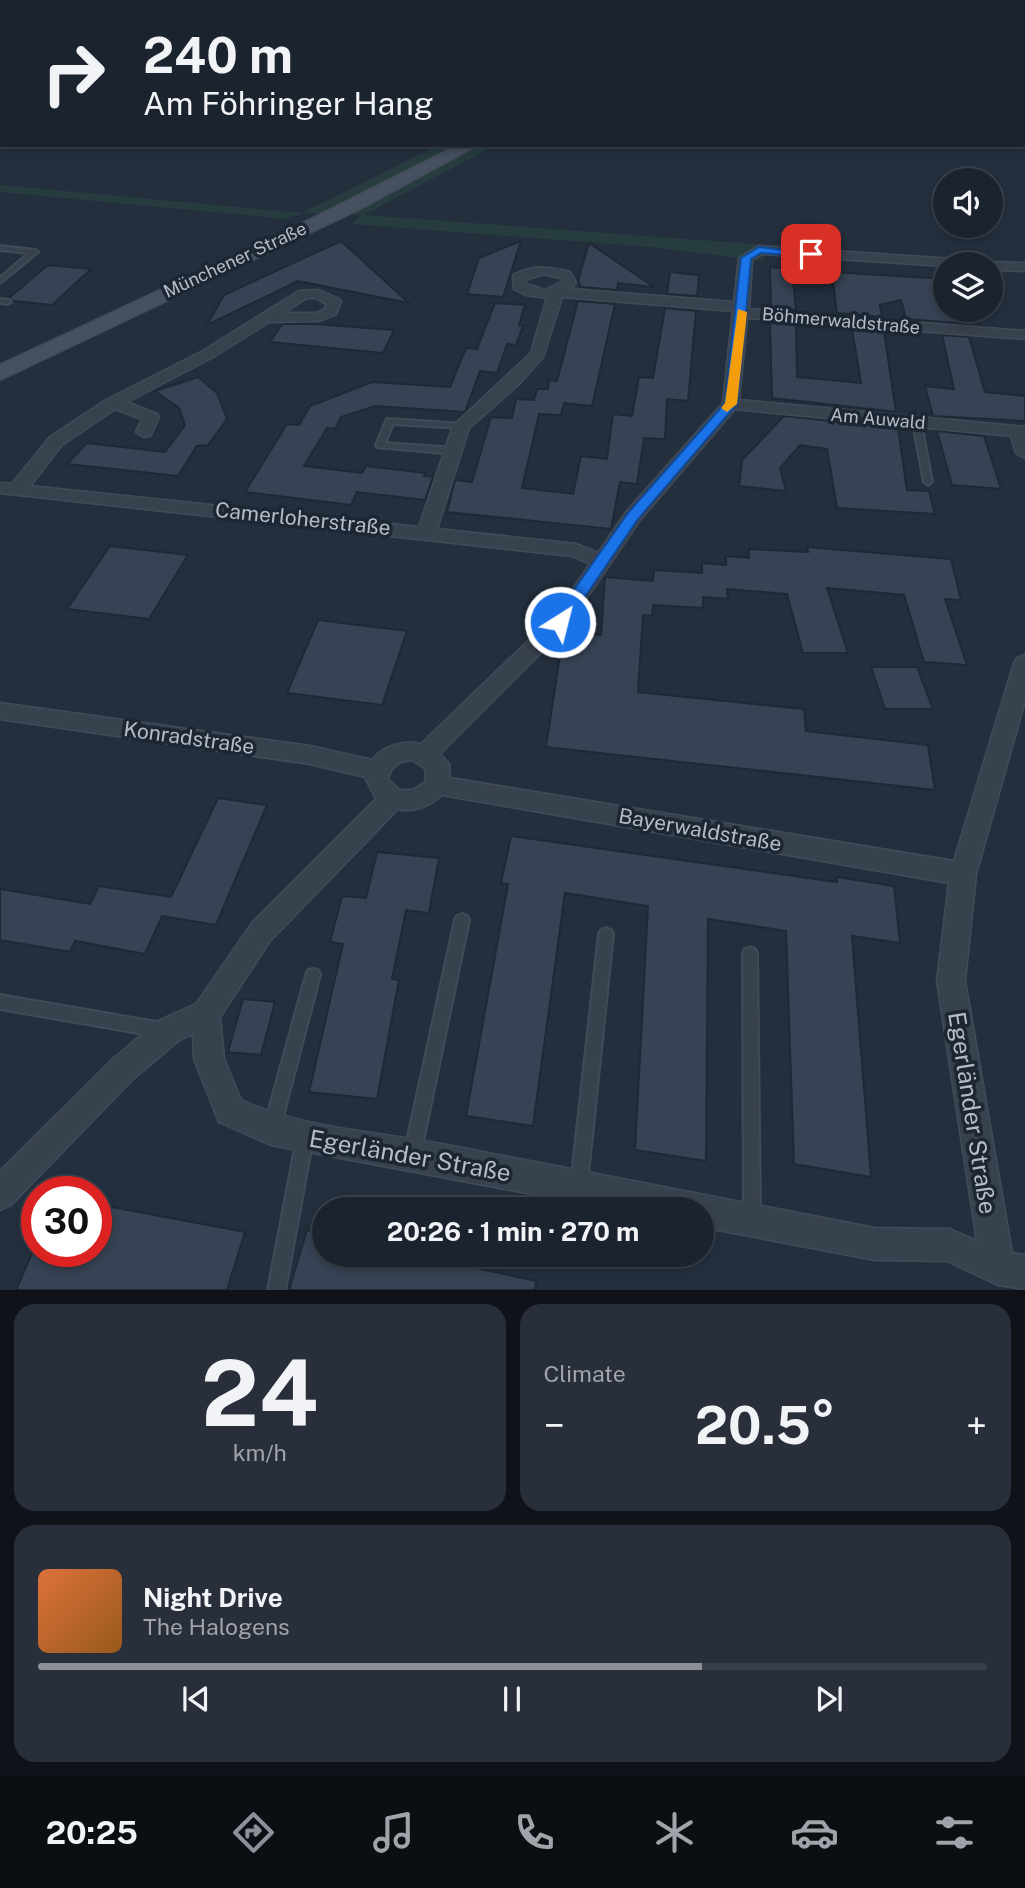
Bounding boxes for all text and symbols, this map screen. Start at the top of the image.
text: 240 m [143,26,293,84]
icon: right [28,28,119,119]
text: Am Föhringer Hang [143,85,434,122]
map controls [933,168,1003,322]
button: sound [933,168,1003,238]
street label: Münchener Straße [160,217,310,302]
pin [781,224,841,284]
icon: arrive [792,235,830,273]
button: layers [933,252,1003,322]
street label: Böhmerwaldstraße [761,303,921,338]
street label: Am Auwald [830,404,926,433]
street label: Camerloherstraße [214,497,392,540]
position arrow [523,585,597,659]
street label: Konradstraße [122,716,256,759]
street label: Bayerwaldstraße [617,803,784,856]
street label: Egerländer Straße [943,1010,1003,1216]
street label: Egerländer Straße [307,1123,513,1187]
speed limit sign: 30 [21,1176,112,1267]
text: 20:26 · 1 min · 270 m [387,1216,639,1247]
text: 24 [201,1340,318,1446]
text: Climate [544,1360,626,1387]
text: 20.5° [695,1395,835,1456]
text: − [544,1403,565,1448]
text: + [966,1403,987,1448]
text: km/h [233,1439,287,1466]
text: Night Drive [143,1582,283,1613]
text: The Halogens [143,1613,290,1640]
icon: previous [177,1680,215,1718]
icon: pause [493,1680,531,1718]
icon: next [810,1680,848,1718]
icon: directions [229,1808,278,1857]
icon: music [369,1808,418,1857]
icon: phone [510,1808,559,1857]
icon: climate [650,1808,699,1857]
icon: car [790,1808,839,1857]
icon: filters [930,1808,979,1857]
text: 20:25 [46,1814,138,1851]

